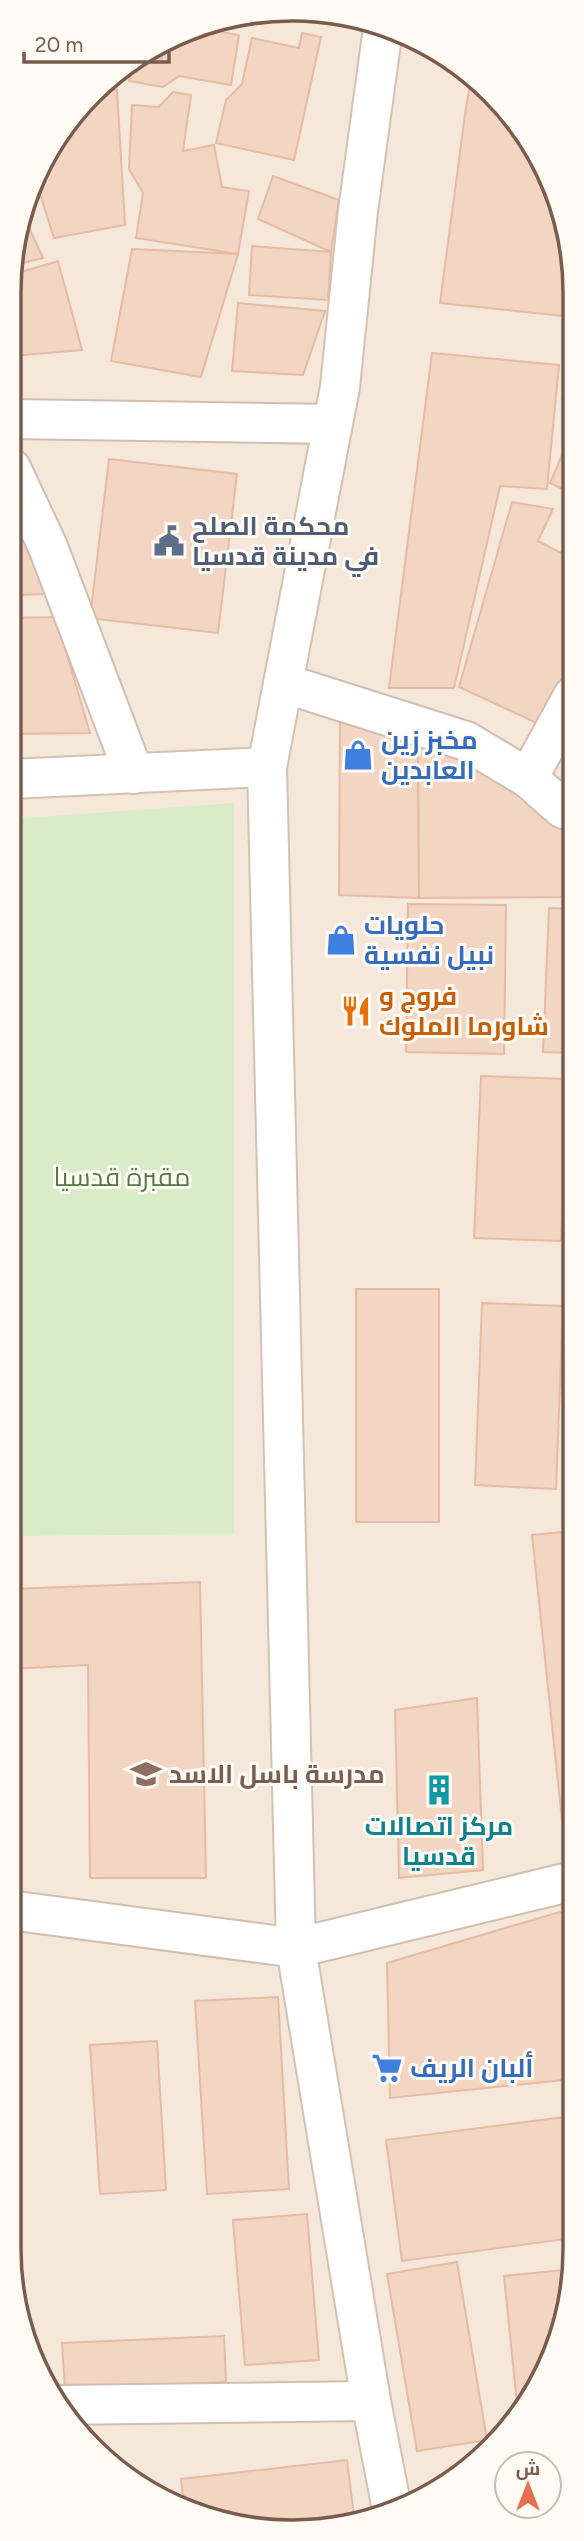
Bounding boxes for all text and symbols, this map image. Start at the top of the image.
scale bar [24,21,170,65]
text: 20 m [35,32,83,57]
place label: محكمة الصلح في مدينة قدسيا [192,510,379,577]
public building icon: محكمة الصلح في مدينة قدسيا [152,524,186,558]
place label: مخبز زين العابدين [381,724,478,786]
shop icon: مخبز زين العابدين [341,738,375,772]
place label: حلويات نبيل نفسية [364,909,494,971]
shop icon: حلويات نبيل نفسية [324,923,358,957]
place label: فروج و شاورما الملوك [379,980,549,1042]
restaurant icon: فروج و شاورما الملوك [339,994,373,1028]
park label: مقبرة قدسيا [54,1161,190,1193]
school or university icon: مدرسة باسل الاسد [129,1757,163,1791]
place label: مدرسة باسل الاسد [169,1758,385,1790]
building icon: مركز اتصالات قدسيا [422,1773,456,1807]
place label: مركز اتصالات قدسيا [365,1810,513,1872]
supermarket icon: ألبان الريف [370,2051,404,2085]
place label: ألبان الريف [410,2051,533,2084]
north arrow [493,2450,563,2520]
text: ش [516,2457,540,2480]

